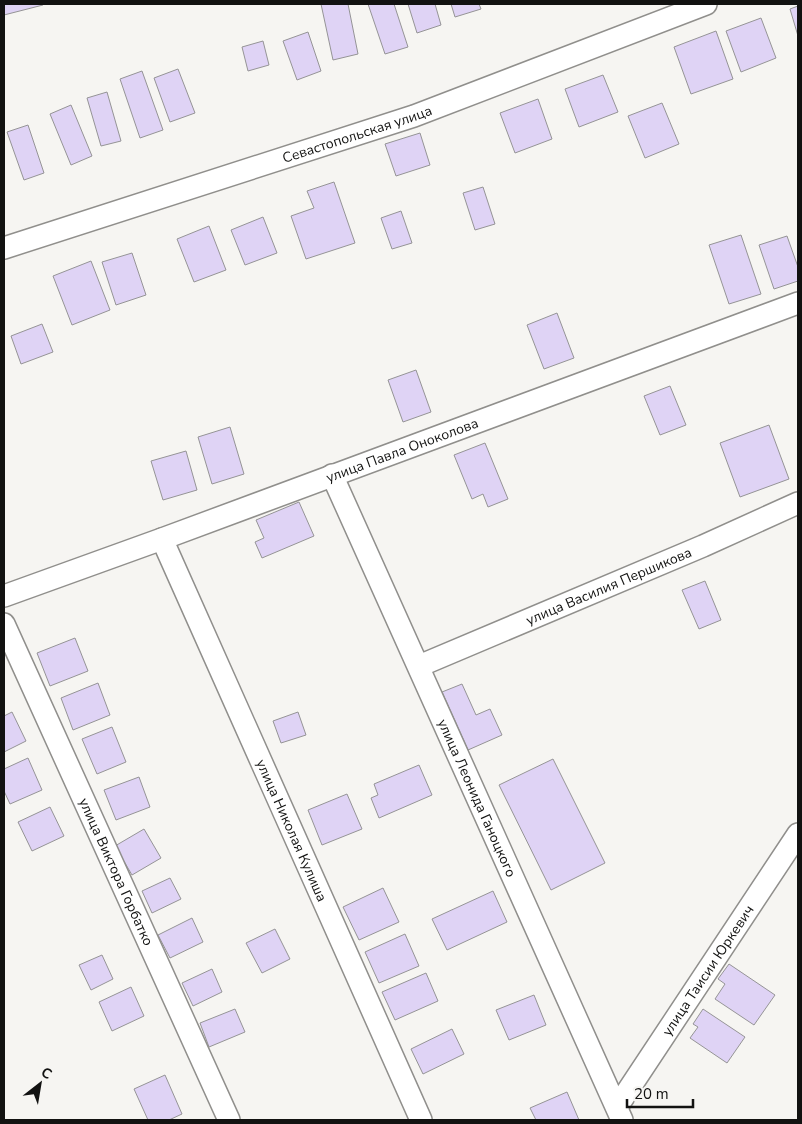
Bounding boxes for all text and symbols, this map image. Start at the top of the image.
street label: Севастопольская улица [280,101,435,167]
street label: улица Павла Оноколова [323,413,481,487]
street label: улица Василия Першикова [523,542,695,629]
street label: улица Леонида Ганоцкого [433,716,521,880]
street label: улица Николая Кулиша [252,756,332,905]
street label: улица Виктора Горбатко [75,795,158,949]
street label: улица Таисии Юркевич [657,901,758,1040]
north arrow [15,1059,65,1109]
text: С [37,1063,56,1084]
scale bar [627,1076,693,1108]
text: 20 m [634,1084,669,1104]

